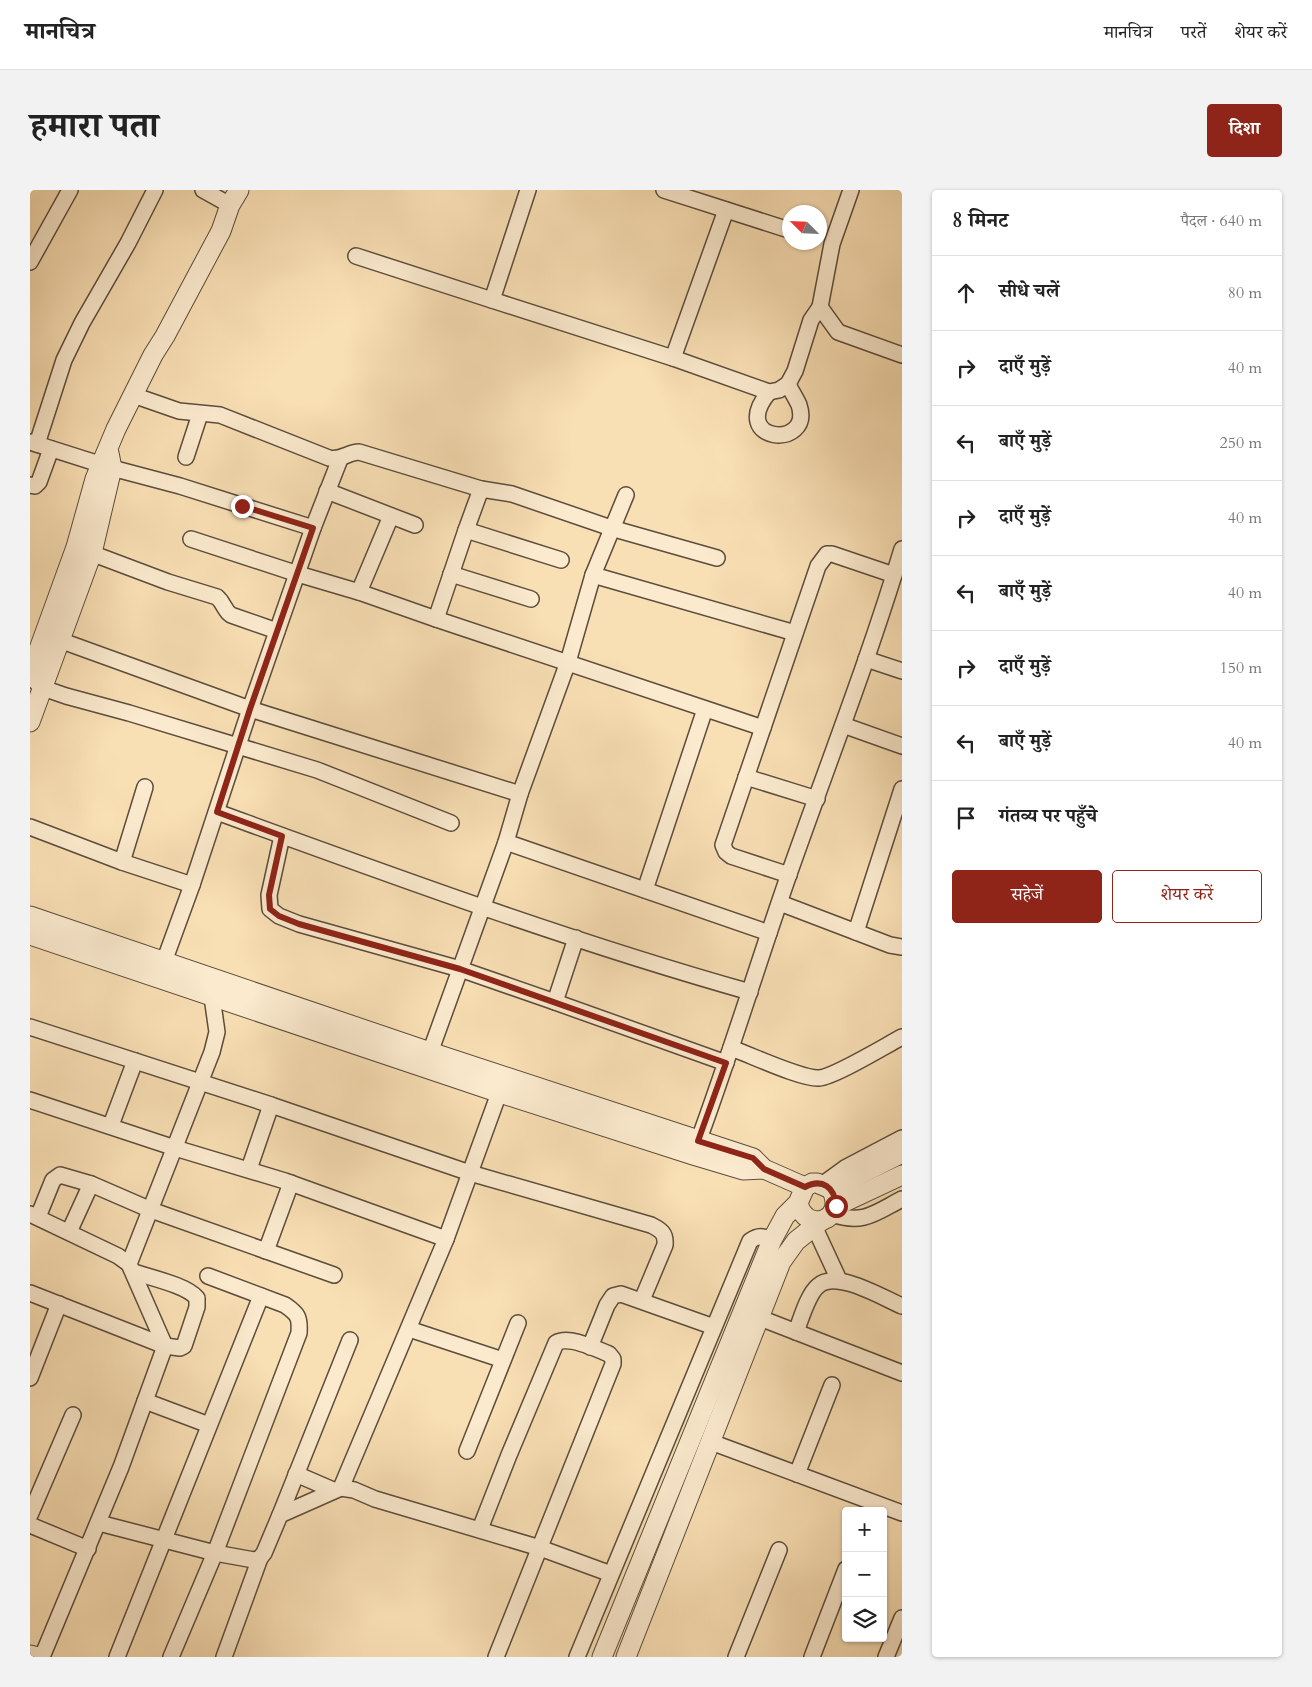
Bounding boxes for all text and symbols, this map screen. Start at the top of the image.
text: मानचित्र [25,15,95,48]
text: मानचित्र [1104,20,1153,45]
text: परतें [1181,20,1206,45]
text: शेयर करें [1234,20,1287,45]
text: हमारा पता [30,102,159,150]
button: दिशा [1207,104,1282,157]
north arrow [782,205,827,250]
text: 8 मिनट [952,206,1008,235]
text: पैदल · 640 m [1181,210,1262,232]
text: सीधे चलें [999,278,1059,304]
icon: ahead [952,279,980,307]
text: 80 m [1228,282,1262,304]
text: दाएँ मुड़ें [999,353,1051,379]
icon: right [952,354,980,382]
text: 40 m [1228,357,1262,379]
text: बाएँ मुड़ें [999,428,1051,454]
icon: left [952,429,980,457]
text: 250 m [1220,432,1262,454]
route end [231,495,254,518]
text: दाएँ मुड़ें [999,503,1051,529]
icon: right [952,504,980,532]
text: 40 m [1228,507,1262,529]
text: बाएँ मुड़ें [999,578,1051,604]
icon: left [952,579,980,607]
text: 40 m [1228,582,1262,604]
text: दाएँ मुड़ें [999,653,1051,679]
icon: right [952,654,980,682]
text: 150 m [1220,657,1262,679]
text: बाएँ मुड़ें [999,728,1051,754]
icon: left [952,729,980,757]
text: 40 m [1228,732,1262,754]
text: गंतव्य पर पहुँचे [999,803,1097,829]
icon: arrive [952,804,980,832]
button: सहेजें [952,870,1102,923]
button: शेयर करें [1112,870,1262,923]
route start [825,1195,848,1218]
map controls [842,1507,887,1642]
button: + [842,1507,887,1552]
button: − [842,1552,887,1597]
button: layers [842,1597,887,1642]

